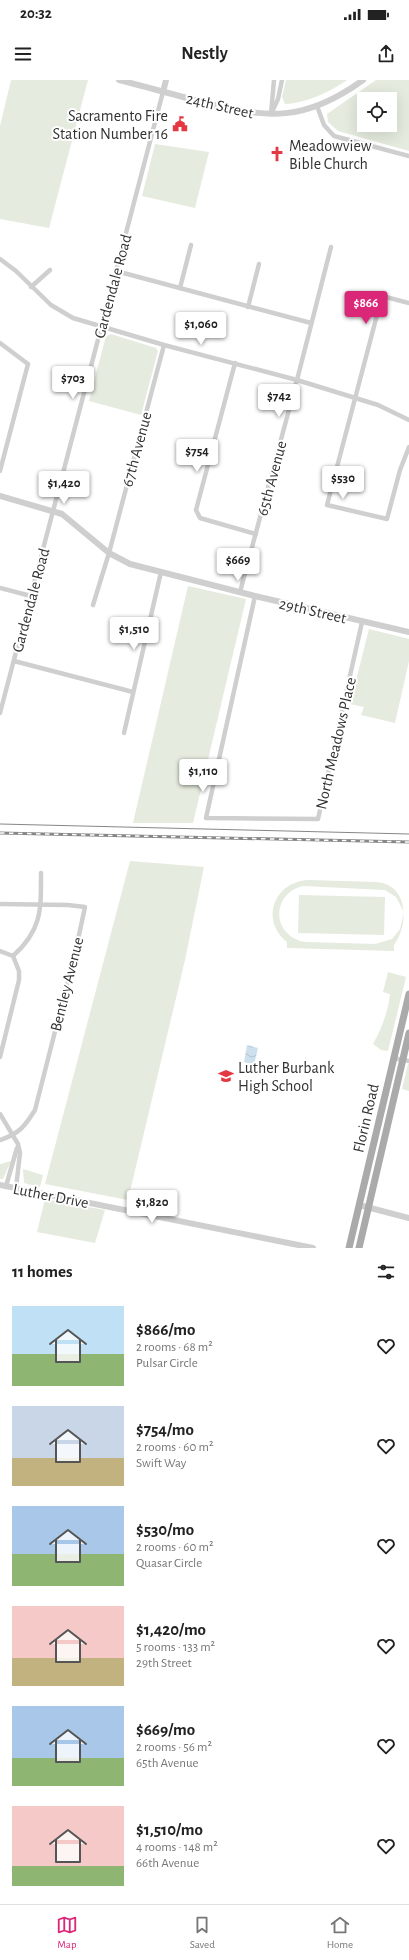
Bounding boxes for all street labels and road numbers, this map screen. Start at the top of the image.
street label: 24th Street [184,90,255,121]
street label: Gardendale Road [91,232,135,340]
street label: 67th Avenue [119,410,155,488]
street label: 65th Avenue [254,439,290,517]
street label: Gardendale Road [9,546,53,654]
street label: 29th Street [278,595,348,626]
street label: North Meadows Place [313,676,359,811]
street label: Bentley Avenue [48,935,87,1033]
street label: Florin Road [350,1082,382,1154]
street label: Luther Drive [12,1181,90,1211]

